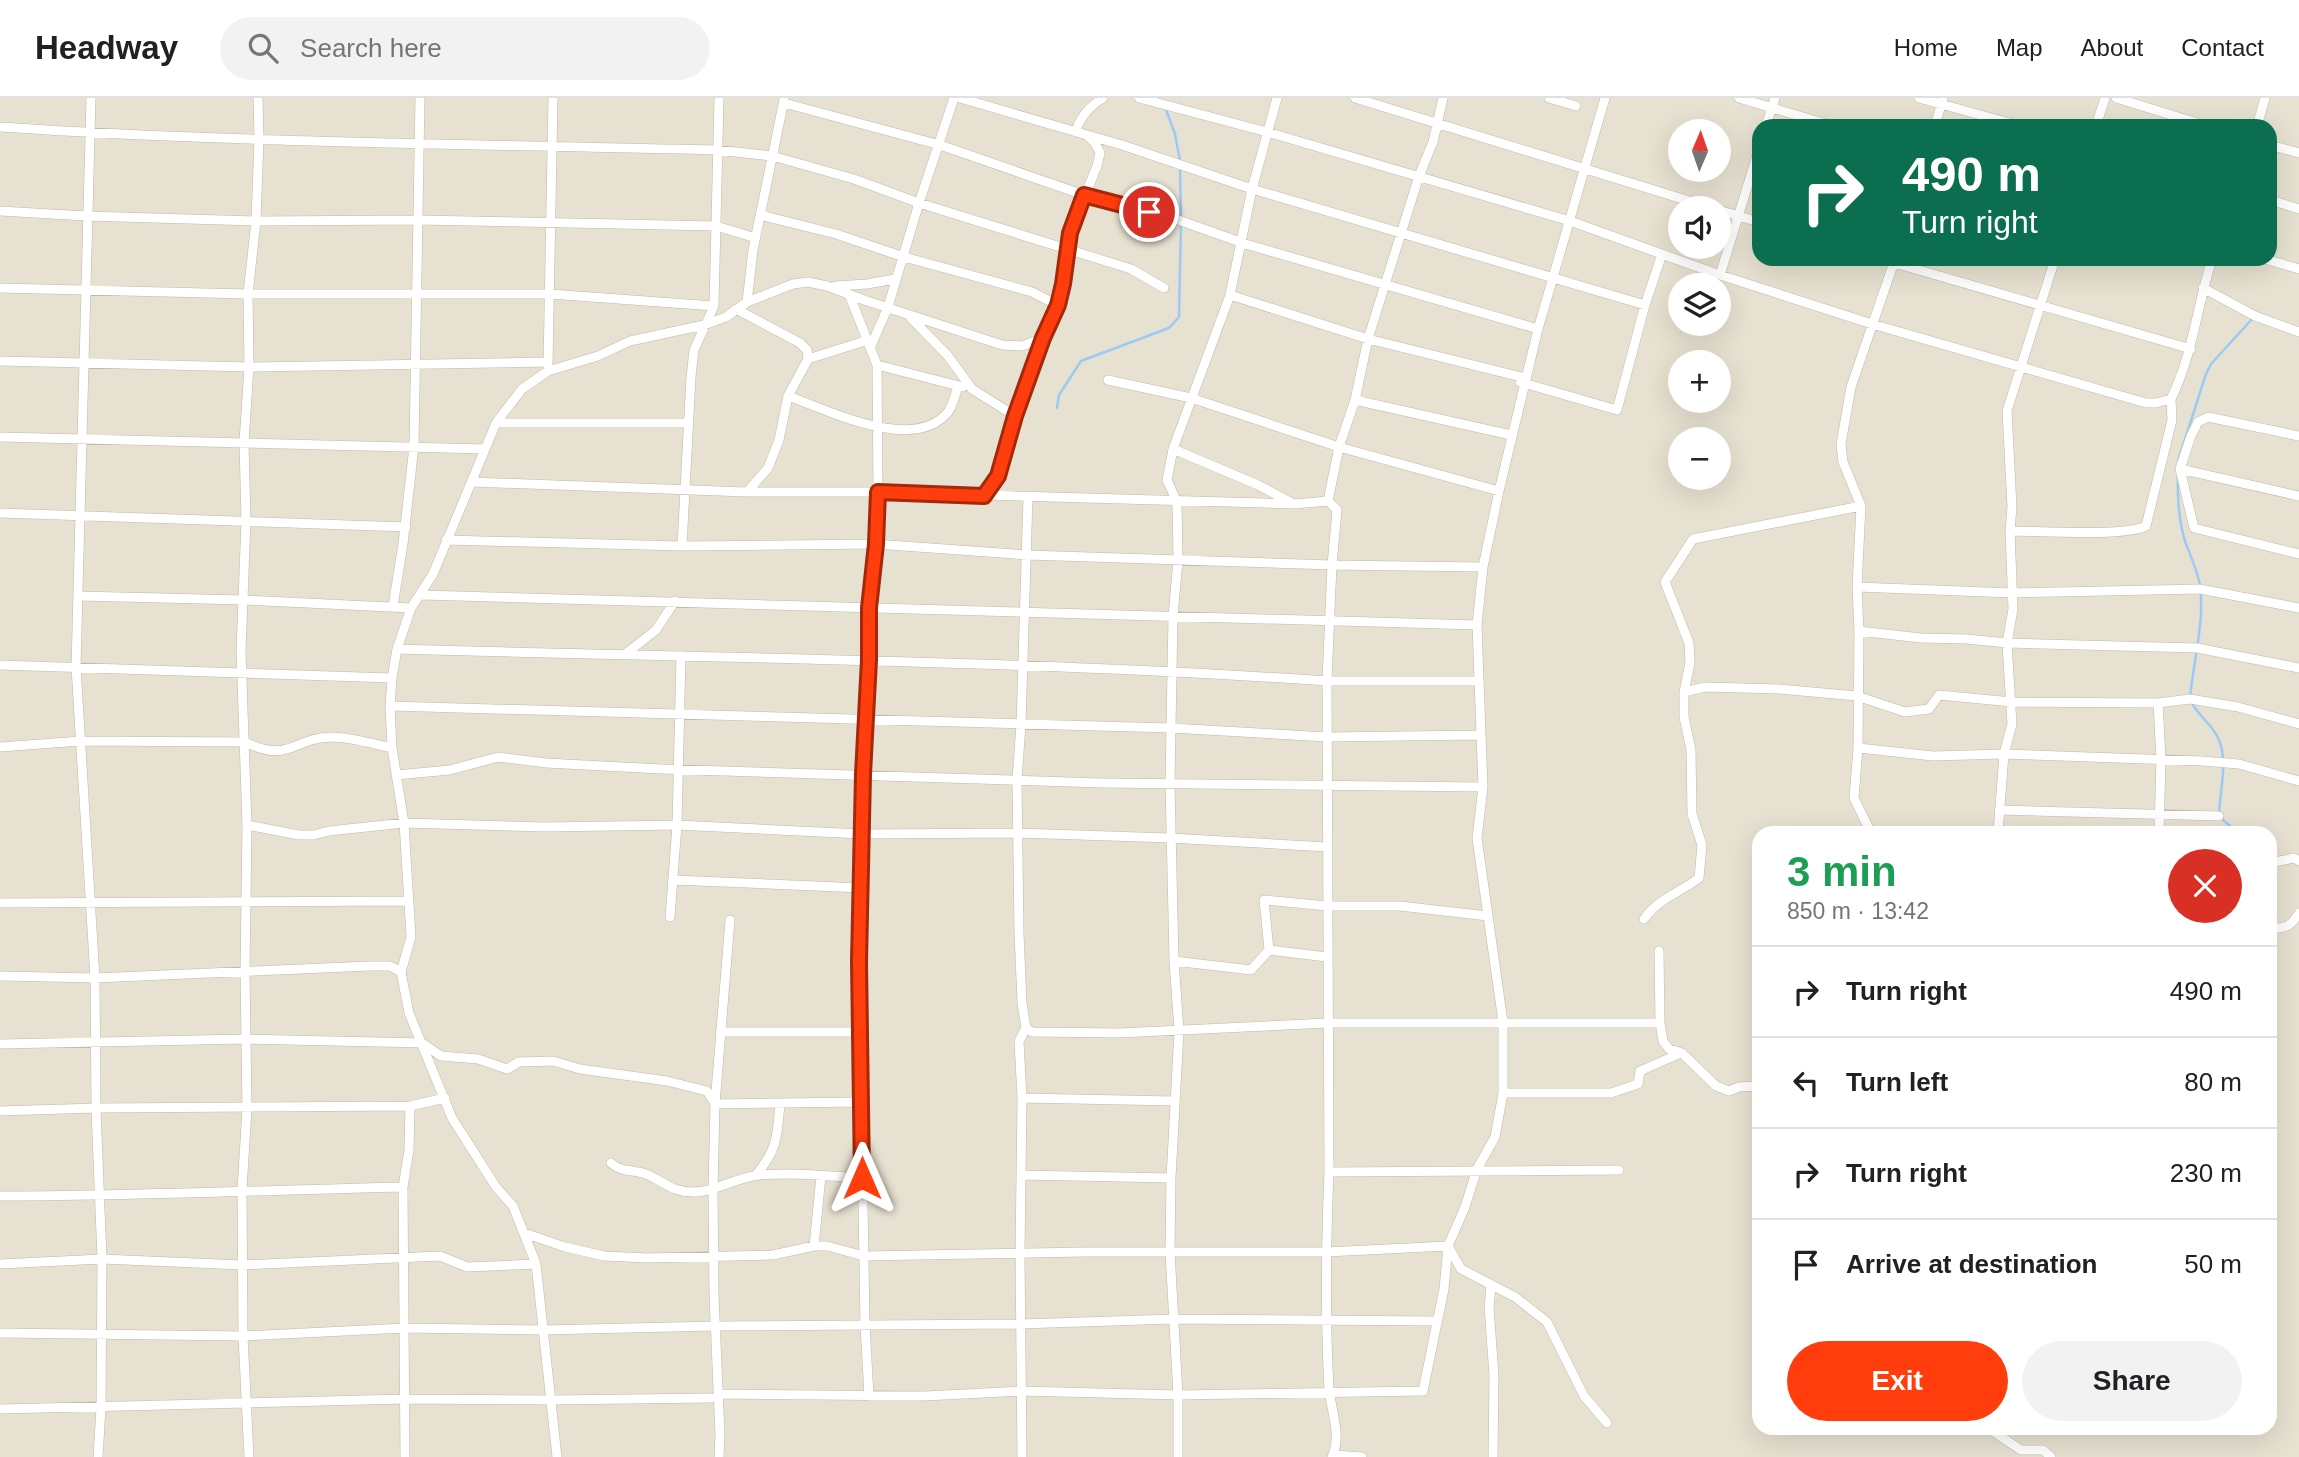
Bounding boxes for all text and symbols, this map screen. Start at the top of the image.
search box [220,17,710,80]
text: Headway [35,29,178,66]
icon: search [244,29,282,67]
text: Search here [300,33,442,63]
text: Home [1894,34,1958,61]
text: Map [1996,34,2043,61]
text: About [2081,34,2143,61]
text: Contact [2181,34,2264,61]
north arrow [1668,119,1731,182]
map controls [1668,119,1731,490]
icon: right [1787,147,1878,238]
text: 490 m [1902,147,2041,201]
pin [1119,182,1179,242]
icon: arrive [1130,193,1168,231]
button: sound [1668,196,1731,259]
text: Turn right [1902,204,2038,240]
button: layers [1668,273,1731,336]
button: + [1668,350,1731,413]
button: − [1668,427,1731,490]
text: 3 min [1787,848,1897,895]
button: close [2168,849,2242,923]
text: 850 m · 13:42 [1787,898,1929,924]
icon: right [1787,973,1825,1011]
text: Turn right [1846,976,1967,1006]
text: 490 m [2170,976,2242,1006]
icon: left [1787,1064,1825,1102]
text: Turn left [1846,1067,1948,1097]
text: 80 m [2184,1067,2242,1097]
position arrow [825,1141,899,1215]
icon: right [1787,1155,1825,1193]
text: Turn right [1846,1158,1967,1188]
text: 230 m [2170,1158,2242,1188]
icon: arrive [1787,1246,1825,1284]
text: Arrive at destination [1846,1249,2097,1279]
text: 50 m [2184,1249,2242,1279]
button: Exit [1787,1341,2008,1421]
button: Share [2022,1341,2242,1421]

